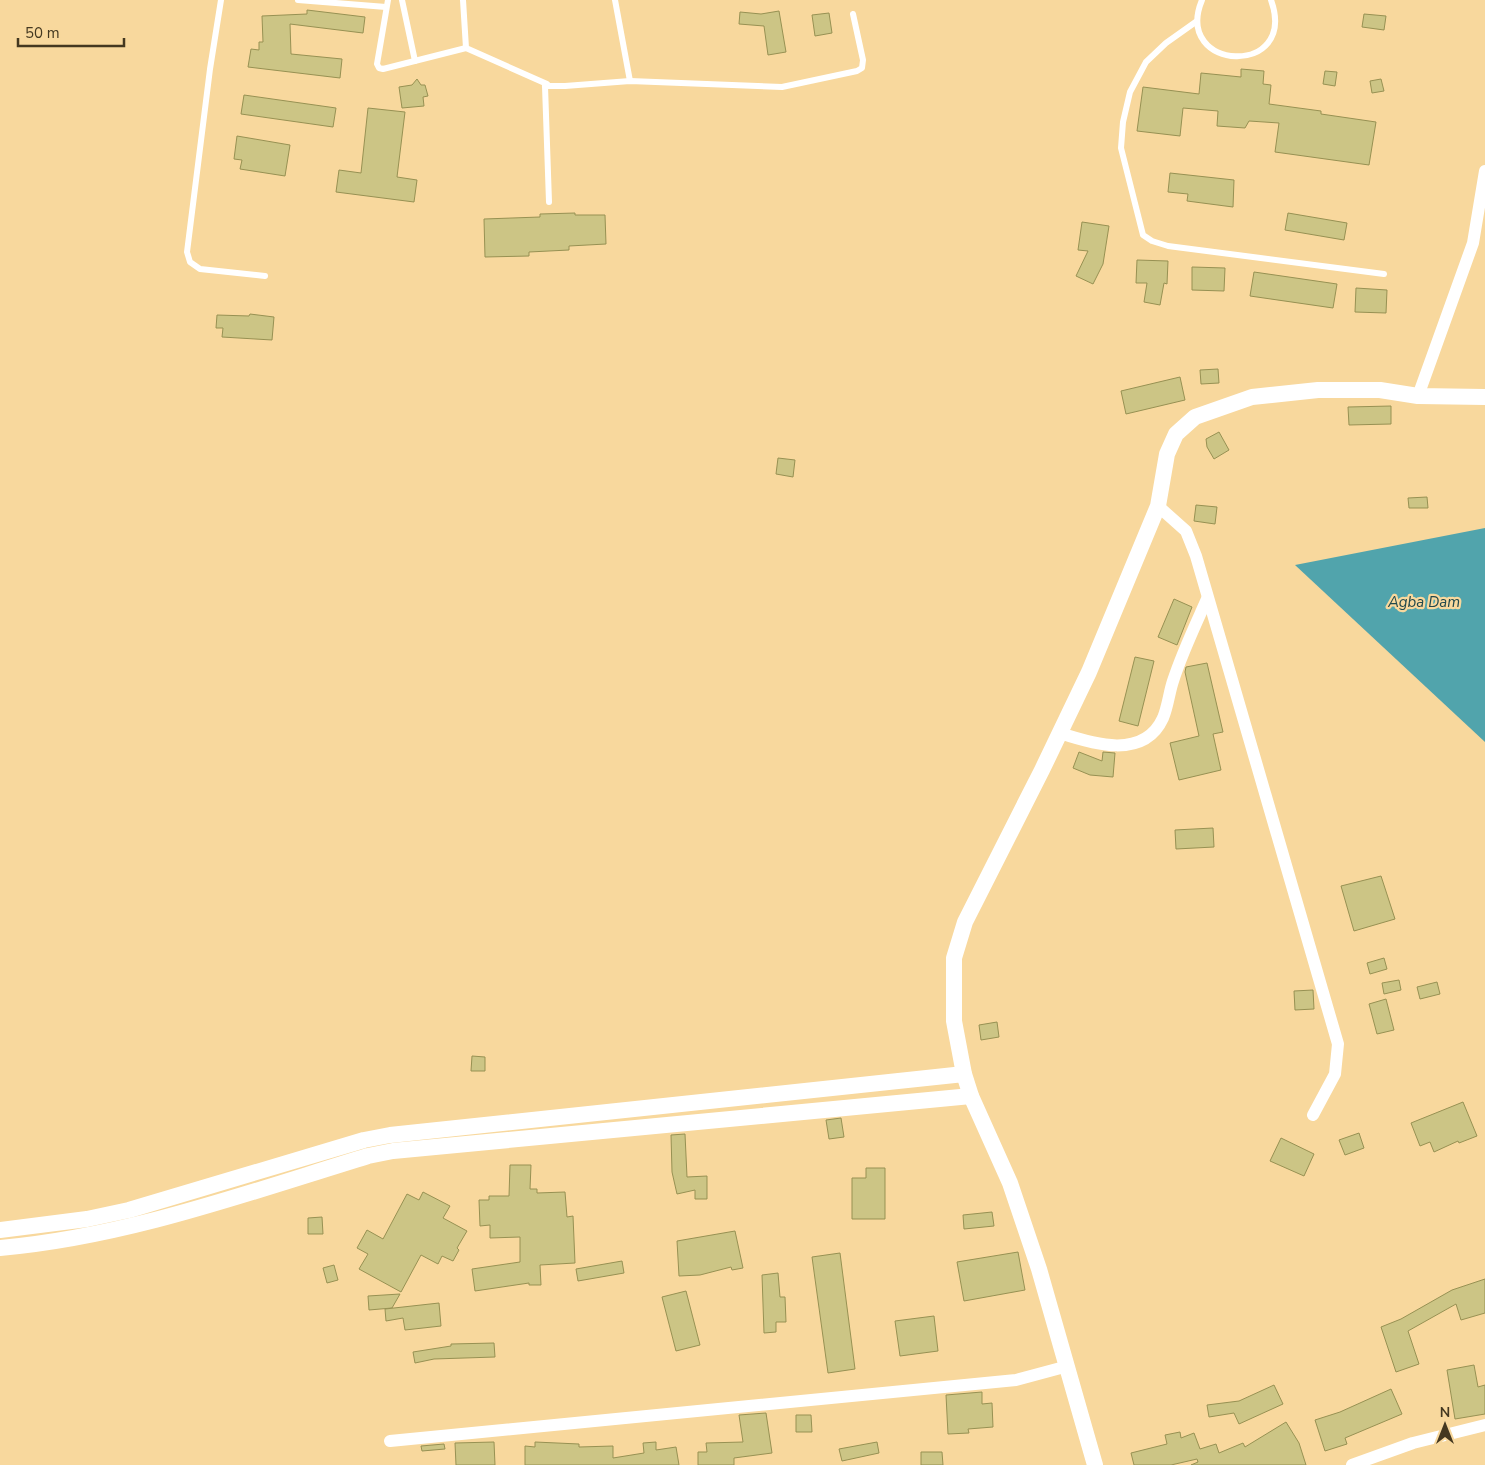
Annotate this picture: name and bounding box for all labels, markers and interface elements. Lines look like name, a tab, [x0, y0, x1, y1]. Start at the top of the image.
scale bar	[18, 15, 124, 47]
text: 50 m	[25, 23, 60, 43]
water label: Agba Dam	[1387, 592, 1460, 612]
north arrow	[1420, 1400, 1470, 1450]
text: N	[1440, 1403, 1450, 1422]

